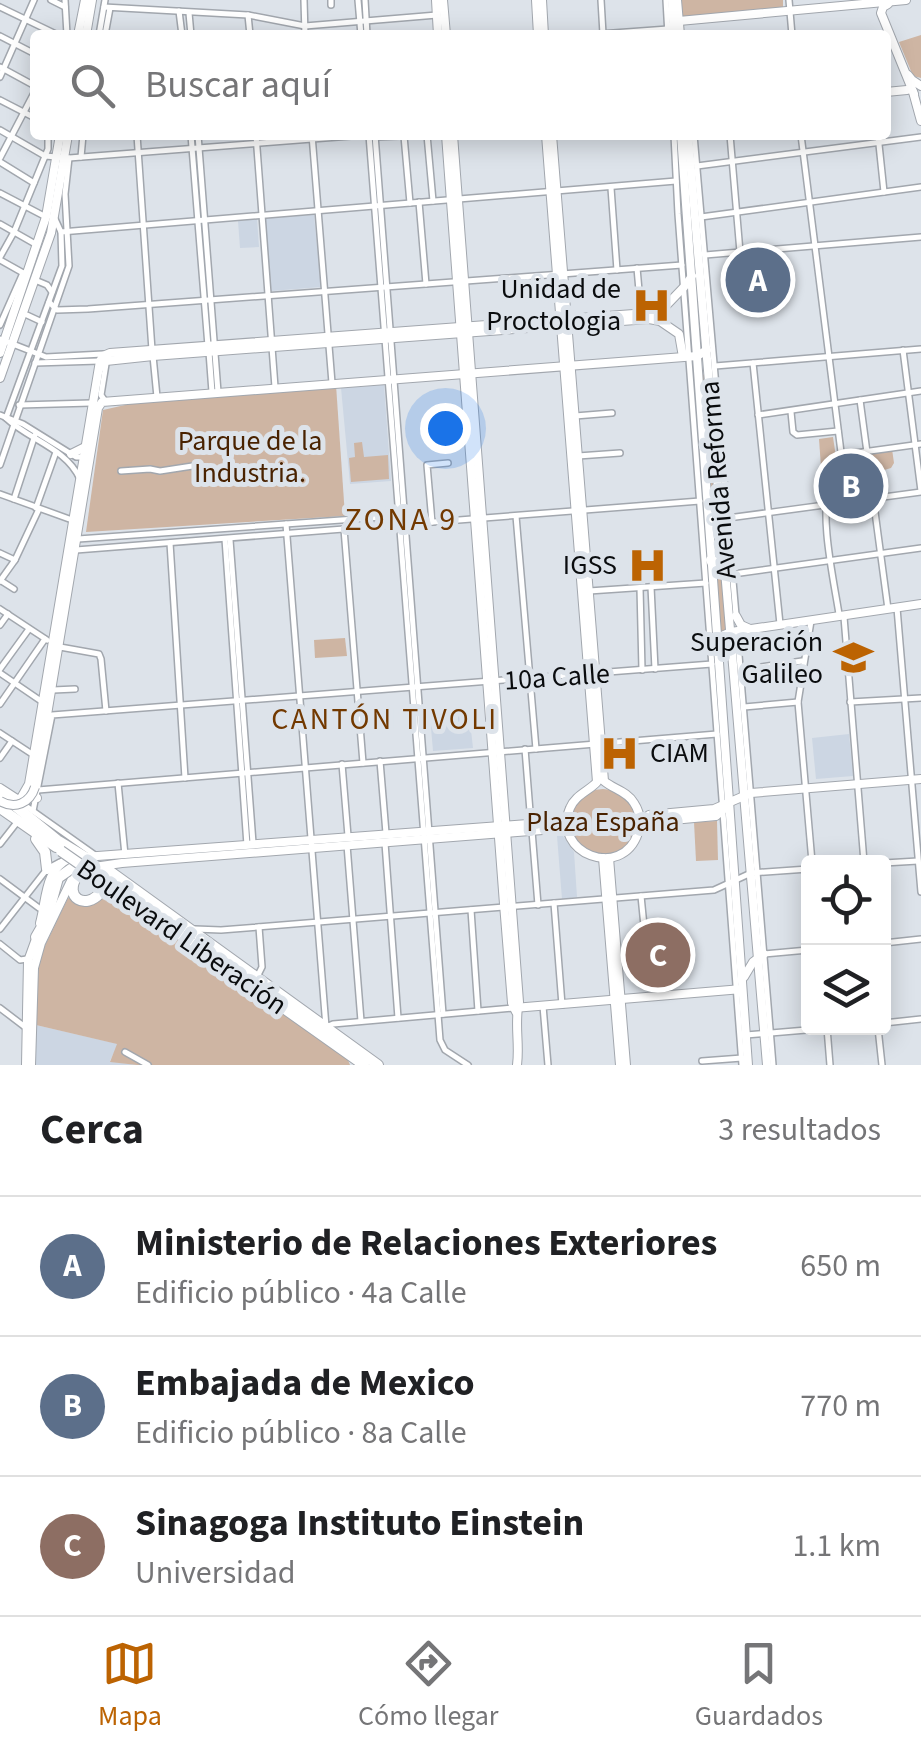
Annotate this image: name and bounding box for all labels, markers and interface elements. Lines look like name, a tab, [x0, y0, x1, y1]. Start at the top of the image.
search box	[30, 30, 891, 140]
icon: search	[65, 58, 120, 113]
text: Buscar aquí	[145, 58, 331, 112]
pin: A	[726, 242, 790, 318]
place label: Unidad de Proctologia	[486, 269, 621, 341]
hospital icon: Unidad de Proctologia	[630, 284, 672, 326]
street label: Avenida Reforma	[689, 379, 747, 581]
your location	[420, 403, 471, 454]
park label: Parque de la Industria.	[178, 421, 322, 493]
pin: B	[818, 448, 884, 524]
district label: ZONA 9	[344, 497, 458, 543]
hospital icon: IGSS	[626, 544, 668, 586]
place label: IGSS	[563, 545, 617, 585]
place label: Superación Galileo	[690, 622, 823, 694]
school or university icon: Superación Galileo	[832, 637, 874, 679]
street label: 10a Calle	[503, 653, 611, 701]
district label: CANTÓN TIVOLI	[271, 698, 499, 741]
hospital icon: CIAM	[599, 732, 641, 774]
place label: CIAM	[650, 733, 709, 773]
park label: Plaza España	[526, 802, 680, 842]
street label: Boulevard Liberación	[69, 849, 295, 1025]
map controls	[801, 855, 891, 1035]
button: locate	[801, 855, 891, 945]
pin: C	[626, 918, 690, 992]
button: layers	[801, 945, 891, 1035]
text: Cerca	[40, 1100, 144, 1160]
text: 3 resultados	[718, 1107, 881, 1153]
text: Ministerio de Relaciones Exteriores	[135, 1216, 717, 1270]
text: A	[63, 1243, 82, 1289]
text: 650 m	[800, 1243, 881, 1289]
text: Edificio público · 4a Calle	[135, 1270, 467, 1316]
text: Embajada de Mexico	[135, 1356, 475, 1410]
text: B	[63, 1383, 82, 1429]
text: 770 m	[800, 1383, 881, 1429]
text: Edificio público · 8a Calle	[135, 1410, 467, 1456]
text: Sinagoga Instituto Einstein	[135, 1496, 584, 1550]
text: C	[63, 1523, 82, 1569]
text: 1.1 km	[792, 1523, 881, 1569]
text: Universidad	[135, 1550, 296, 1596]
tab: Mapa	[98, 1636, 162, 1736]
tab: Cómo llegar	[358, 1636, 499, 1736]
tab: Guardados	[695, 1636, 823, 1736]

